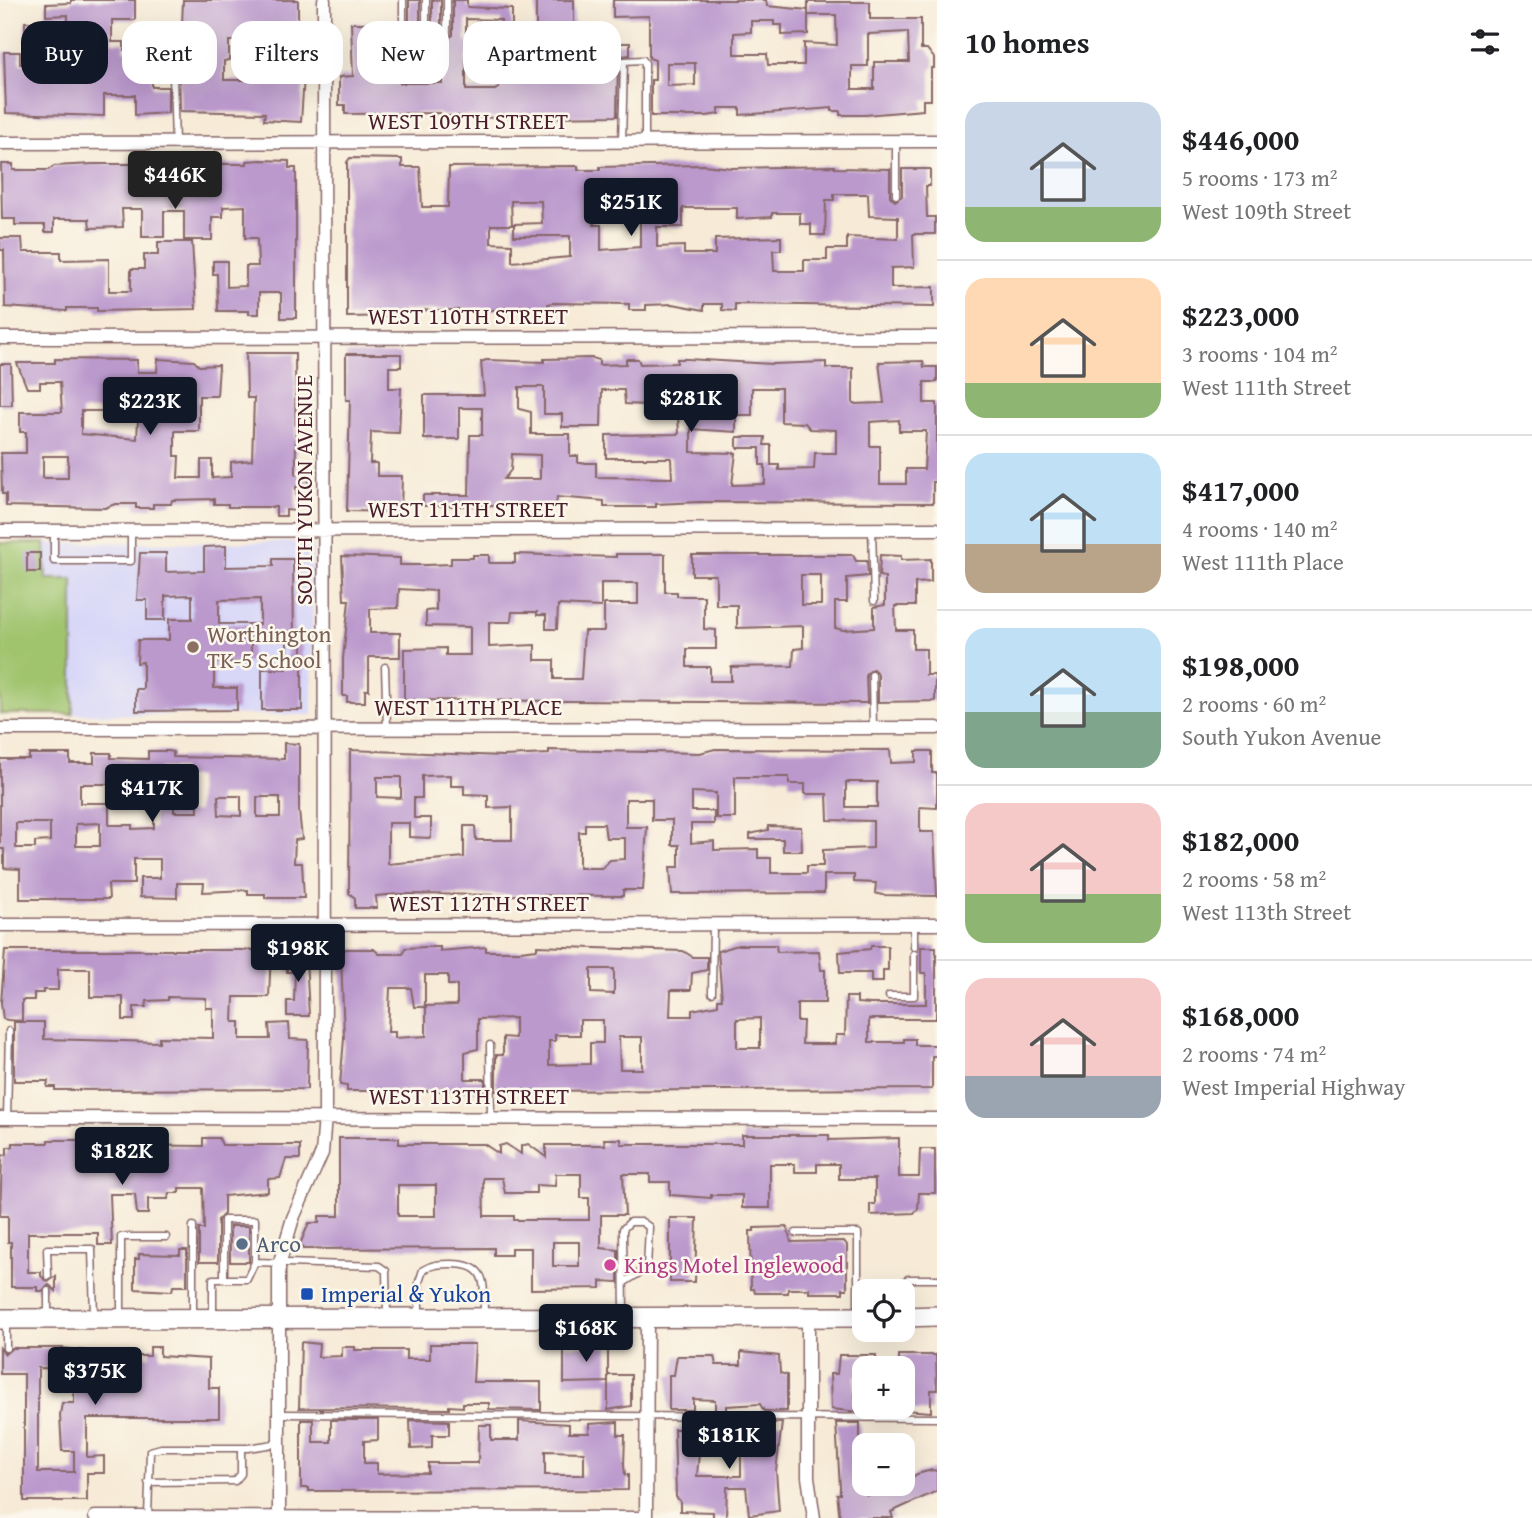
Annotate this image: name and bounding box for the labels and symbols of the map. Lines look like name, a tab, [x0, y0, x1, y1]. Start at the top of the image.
street label: WEST 109TH STREET	[368, 104, 568, 137]
pin: $446K	[126, 152, 224, 211]
pin: $251K	[582, 178, 680, 238]
street label: WEST 110TH STREET	[368, 299, 568, 332]
pin: $281K	[642, 374, 740, 434]
street label: SOUTH YUKON AVENUE	[287, 375, 320, 605]
pin: $223K	[101, 378, 199, 437]
street label: WEST 111TH STREET	[368, 492, 568, 525]
place label: Worthington TK-5 School	[207, 617, 332, 676]
marker: Worthington TK-5 School	[185, 639, 201, 655]
street label: WEST 111TH PLACE	[374, 690, 562, 723]
pin: $417K	[103, 764, 201, 824]
street label: WEST 112TH STREET	[389, 886, 589, 919]
pin: $198K	[249, 925, 347, 984]
street label: WEST 113TH STREET	[369, 1079, 569, 1112]
pin: $182K	[73, 1128, 171, 1187]
place label: Arco	[256, 1227, 301, 1260]
marker: Arco	[234, 1236, 250, 1252]
place label: Kings Motel Inglewood	[624, 1248, 845, 1281]
marker: Kings Motel Inglewood	[602, 1257, 618, 1273]
place label: Imperial & Yukon	[321, 1277, 491, 1310]
marker: Imperial & Yukon	[299, 1286, 315, 1302]
pin: $168K	[537, 1304, 635, 1364]
pin: $375K	[46, 1348, 144, 1407]
pin: $181K	[680, 1412, 778, 1471]

